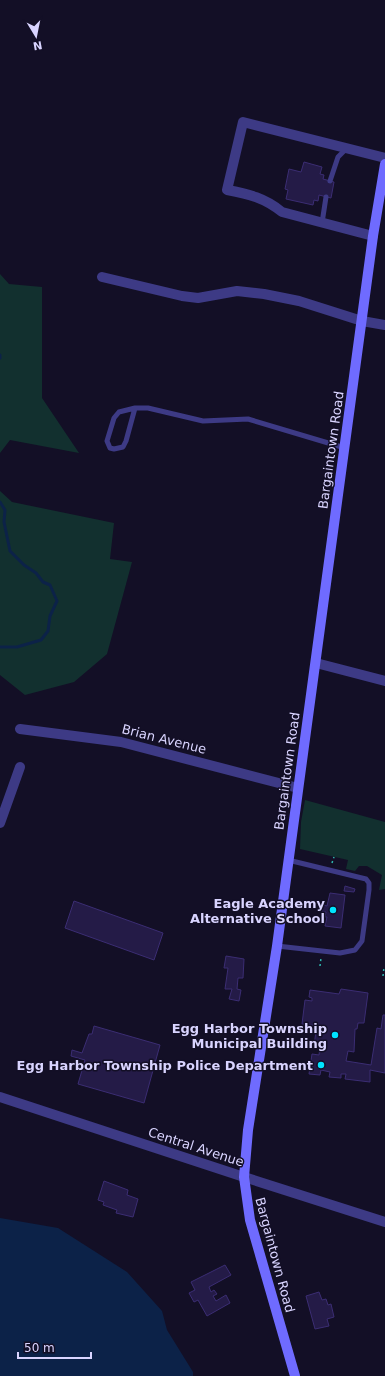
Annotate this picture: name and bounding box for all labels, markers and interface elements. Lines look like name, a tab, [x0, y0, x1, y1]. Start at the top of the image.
north arrow	[16, 16, 56, 56]
text: N	[32, 38, 43, 53]
street label: Bargaintown Road	[315, 390, 347, 510]
street label: Bargaintown Road	[271, 711, 303, 831]
street label: Brian Avenue	[120, 721, 208, 757]
place label: Eagle Academy Alternative School	[190, 896, 326, 926]
marker: Eagle Academy Alternative School	[328, 905, 338, 915]
place label: Egg Harbor Township Municipal Building	[172, 1021, 327, 1051]
marker: Egg Harbor Township Municipal Building	[330, 1030, 340, 1040]
place label: Egg Harbor Township Police Department	[17, 1058, 313, 1073]
marker: Egg Harbor Township Police Department	[316, 1060, 326, 1070]
street label: Central Avenue	[146, 1124, 246, 1170]
street label: Bargaintown Road	[252, 1196, 298, 1314]
scale bar	[18, 1334, 91, 1360]
text: 50 m	[24, 1341, 55, 1355]

